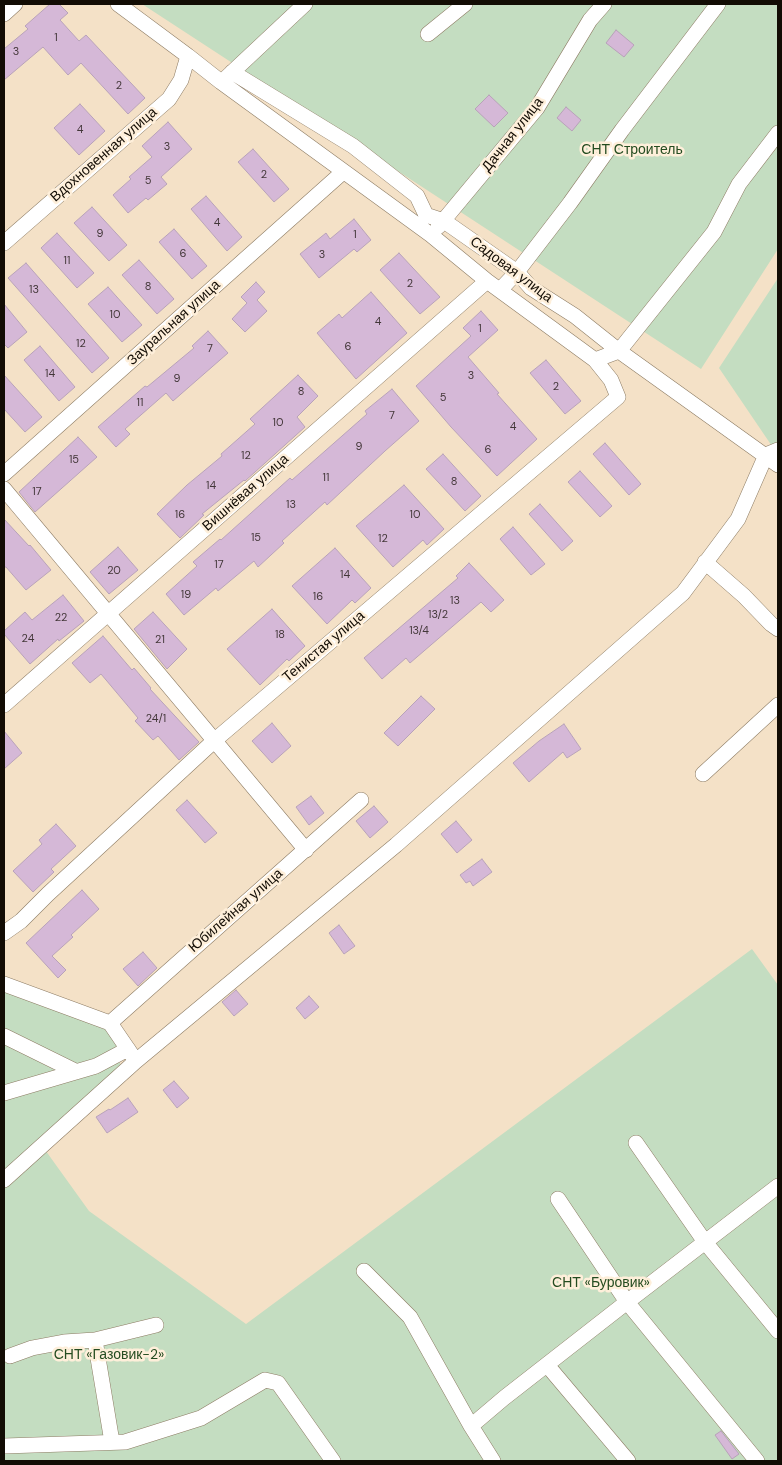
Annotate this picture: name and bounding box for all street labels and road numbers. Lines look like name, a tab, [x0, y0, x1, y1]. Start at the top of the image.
street label: Дачная улица	[479, 95, 547, 175]
street label: Вдохновенная улица	[47, 104, 161, 206]
street label: Садовая улица	[466, 234, 556, 306]
street label: Зауральная улица	[124, 277, 224, 369]
street label: Вишнёвая улица	[199, 451, 293, 535]
street label: Тенистая улица	[280, 608, 368, 686]
street label: Юбилейная улица	[186, 866, 286, 956]

